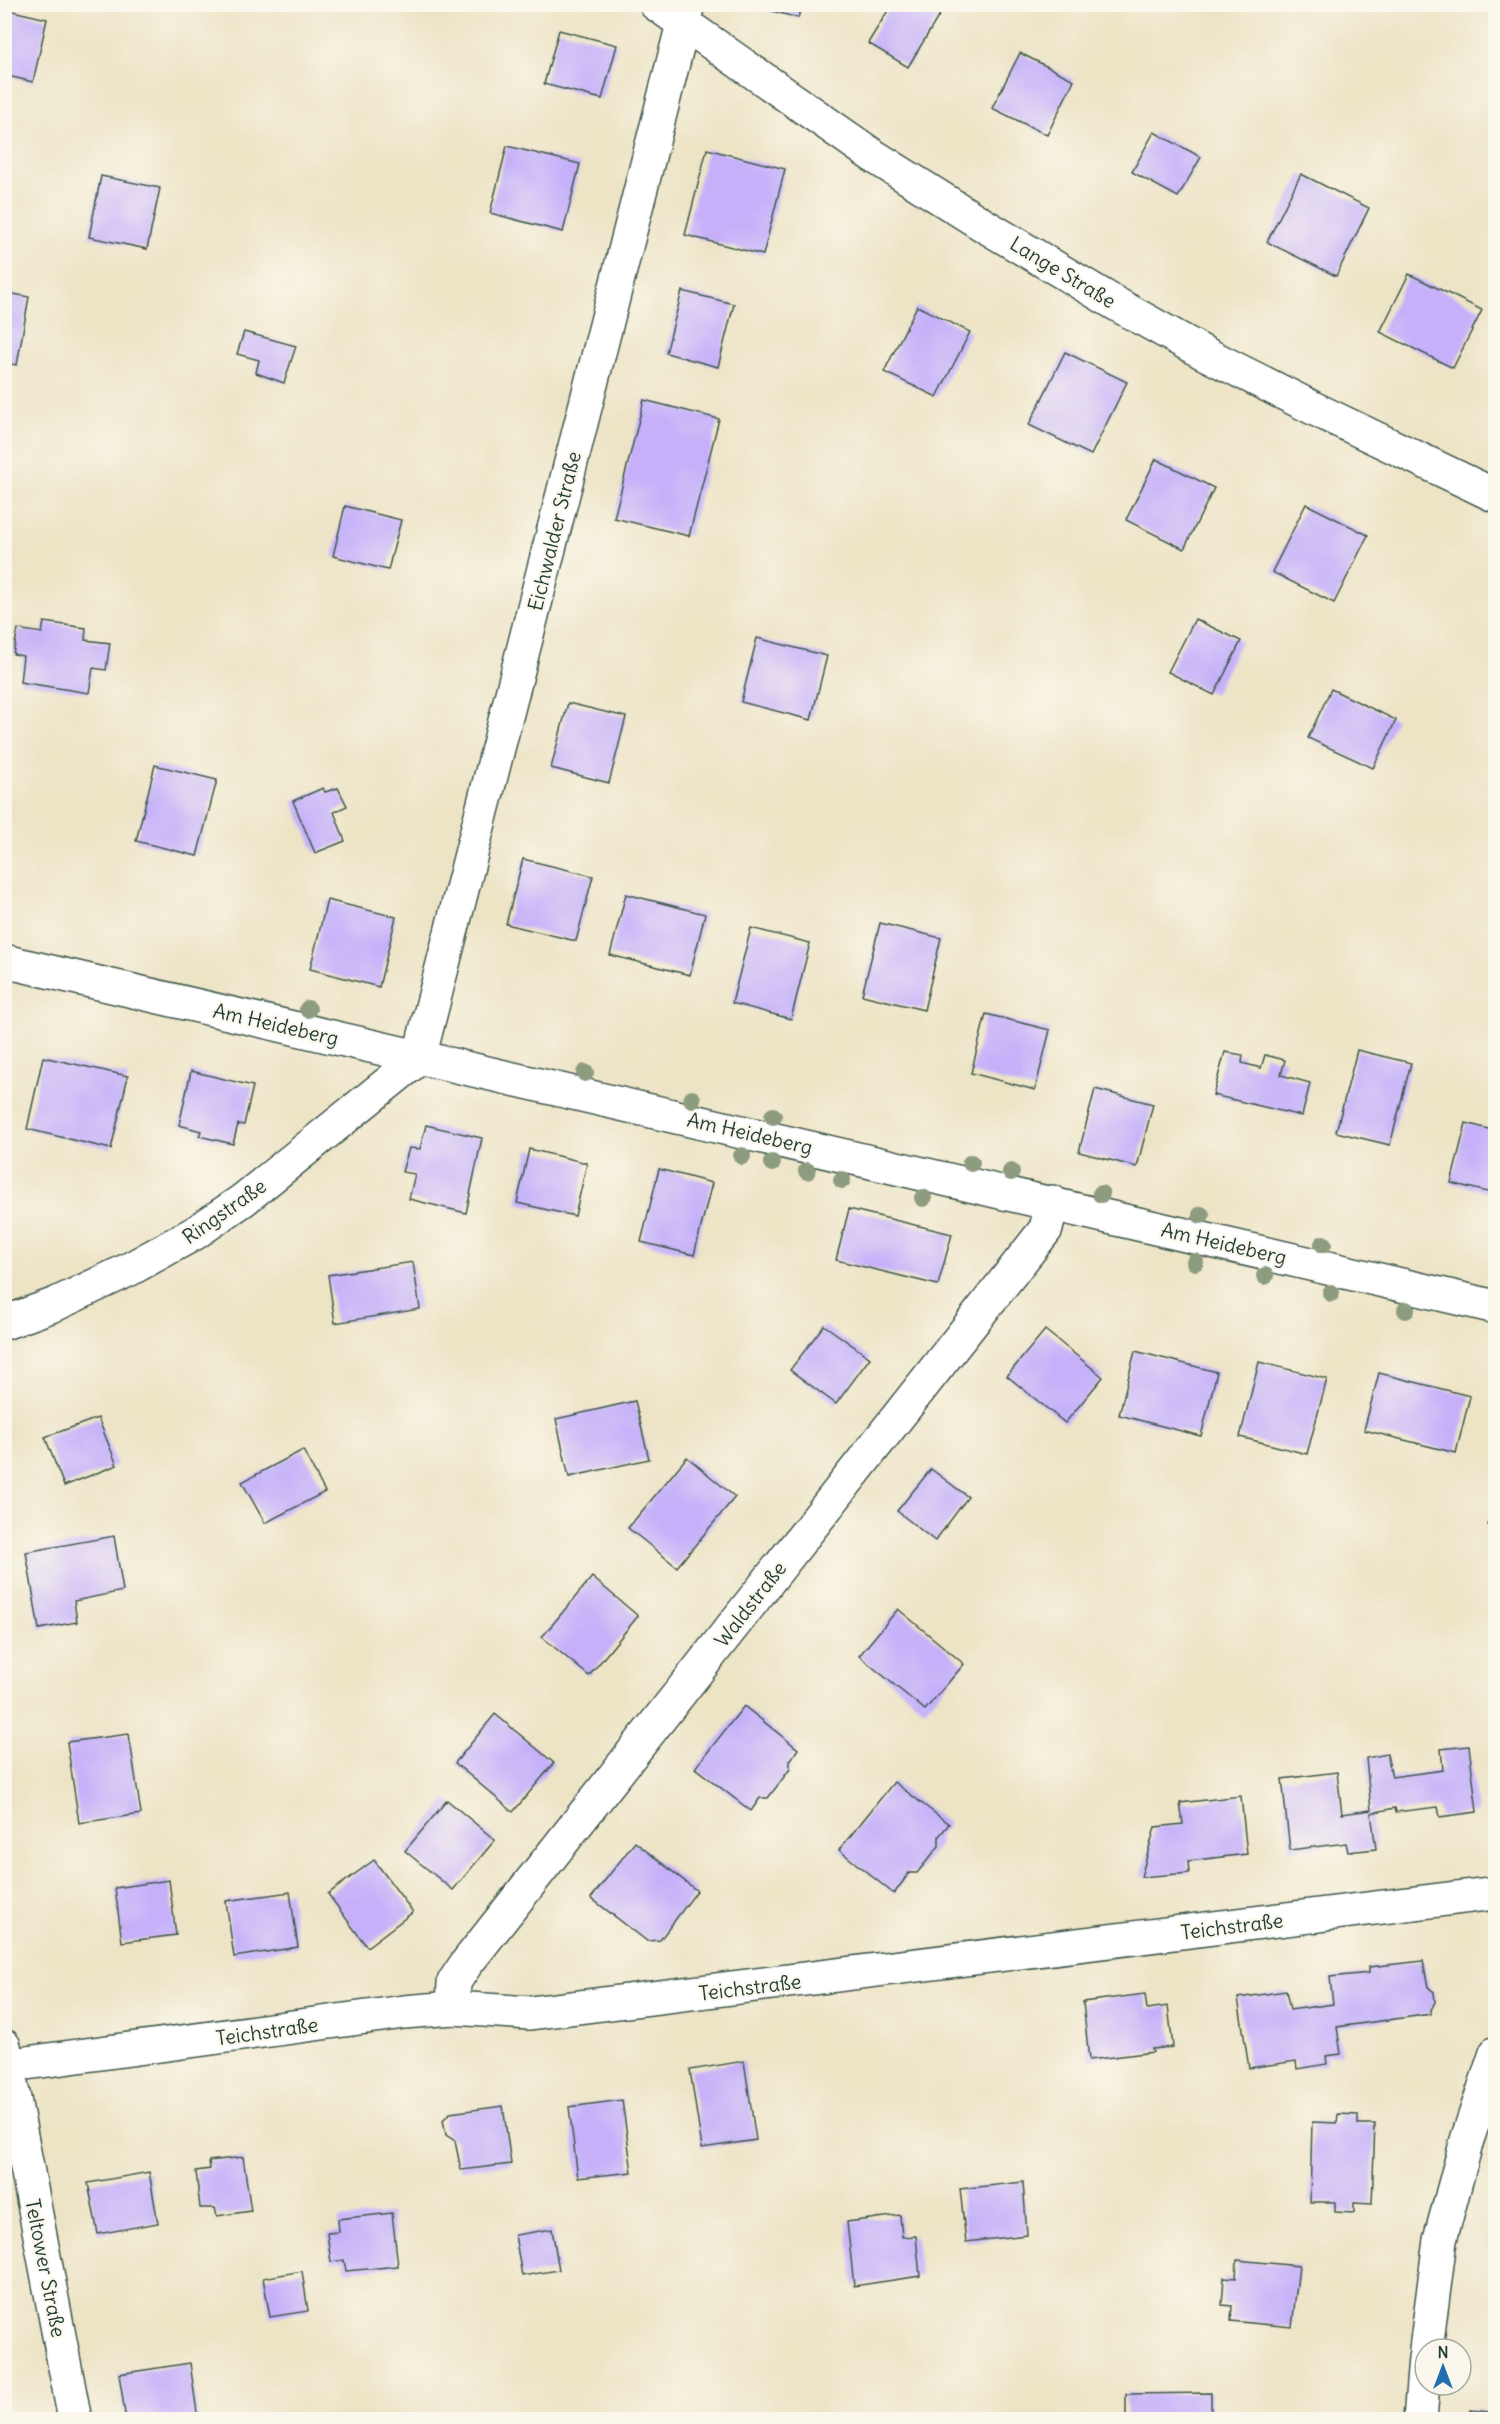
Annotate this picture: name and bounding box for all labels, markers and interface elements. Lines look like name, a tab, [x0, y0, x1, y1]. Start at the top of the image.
street label: Lange Straße	[1006, 231, 1120, 313]
street label: Eichwalder Straße	[522, 449, 586, 613]
street label: Am Heideberg	[211, 997, 341, 1051]
street label: Am Heideberg	[685, 1106, 815, 1160]
street label: Ringstraße	[177, 1173, 271, 1249]
street label: Am Heideberg	[1159, 1216, 1289, 1270]
street label: Waldstraße	[709, 1556, 791, 1652]
street label: Teichstraße	[1179, 1907, 1285, 1945]
street label: Teichstraße	[697, 1968, 803, 2006]
street label: Teichstraße	[214, 2011, 320, 2051]
street label: Teltower Straße	[20, 2197, 72, 2339]
north arrow	[1413, 2337, 1473, 2397]
text: N	[1437, 2342, 1449, 2362]

